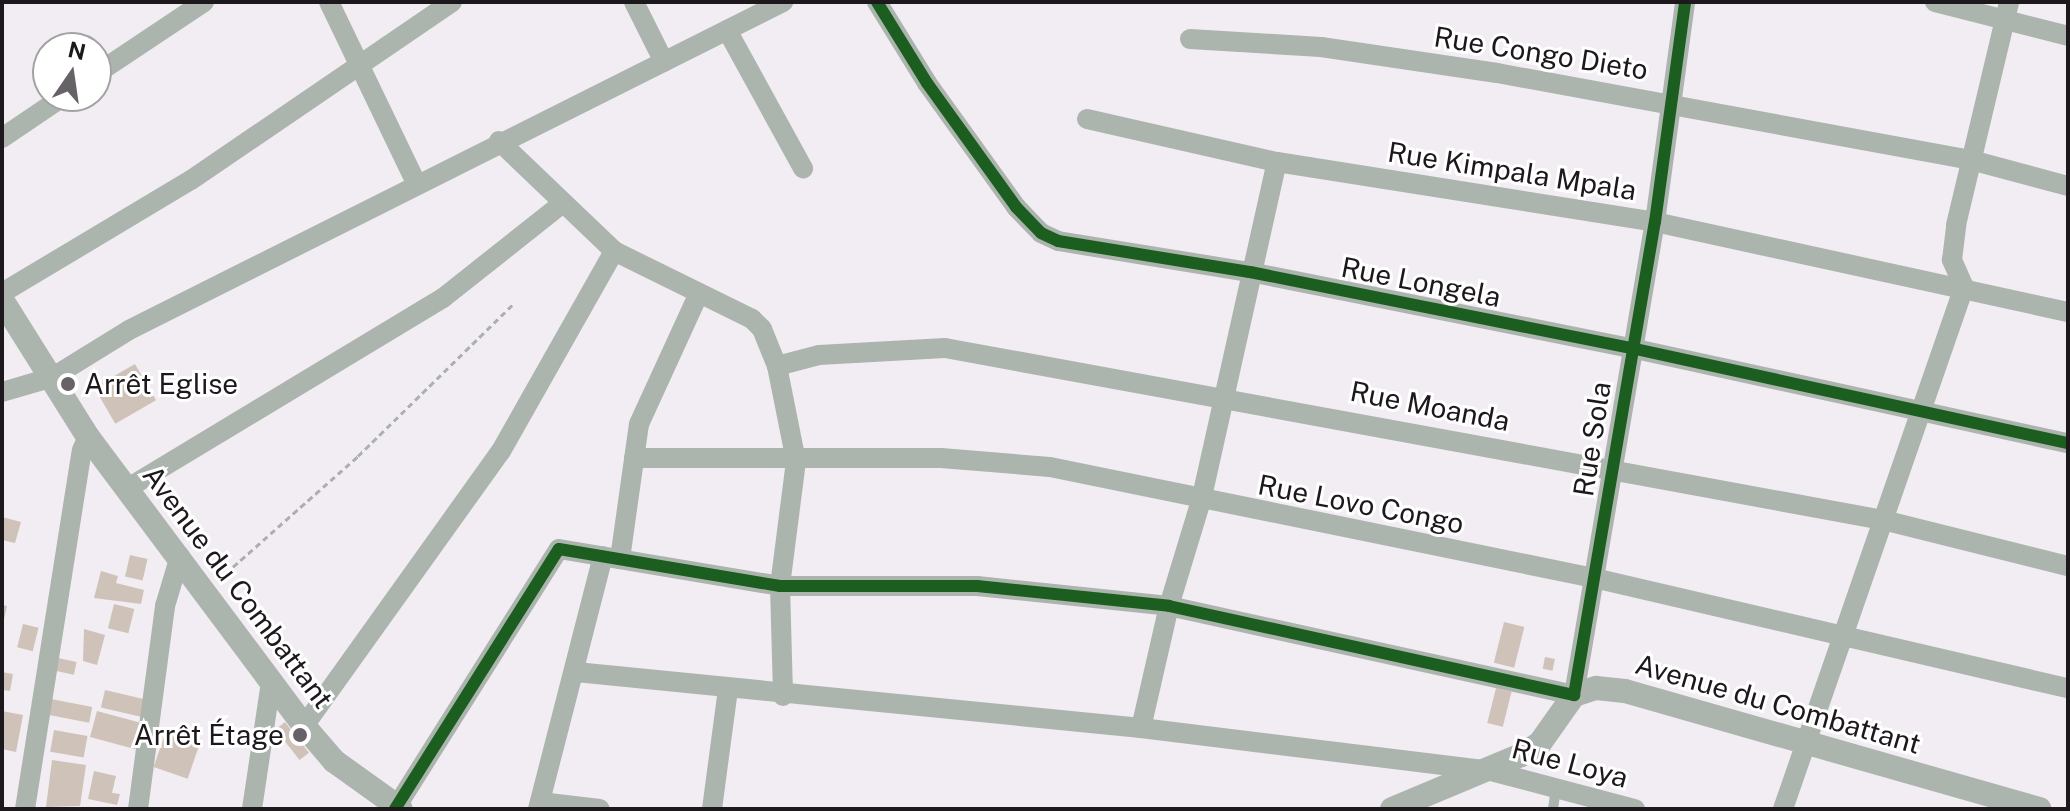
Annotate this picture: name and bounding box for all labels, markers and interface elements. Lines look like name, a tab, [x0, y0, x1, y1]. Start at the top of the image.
street label: Rue Congo Dieto	[1432, 19, 1650, 87]
north arrow	[32, 32, 112, 112]
text: N	[66, 36, 88, 65]
street label: Rue Kimpala Mpala	[1385, 135, 1639, 207]
street label: Rue Longela	[1338, 250, 1504, 314]
place label: Arrêt Eglise	[84, 367, 238, 401]
street label: Rue Moanda	[1347, 374, 1513, 438]
marker: Arrêt Eglise	[59, 375, 77, 393]
street label: Rue Sola	[1566, 379, 1618, 499]
street label: Avenue du Combattant	[136, 459, 340, 715]
street label: Rue Lovo Congo	[1255, 468, 1467, 540]
street label: Avenue du Combattant	[1631, 647, 1925, 761]
place label: Arrêt Étage	[134, 718, 284, 752]
marker: Arrêt Étage	[291, 726, 309, 744]
street label: Rue Loya	[1508, 731, 1632, 795]

